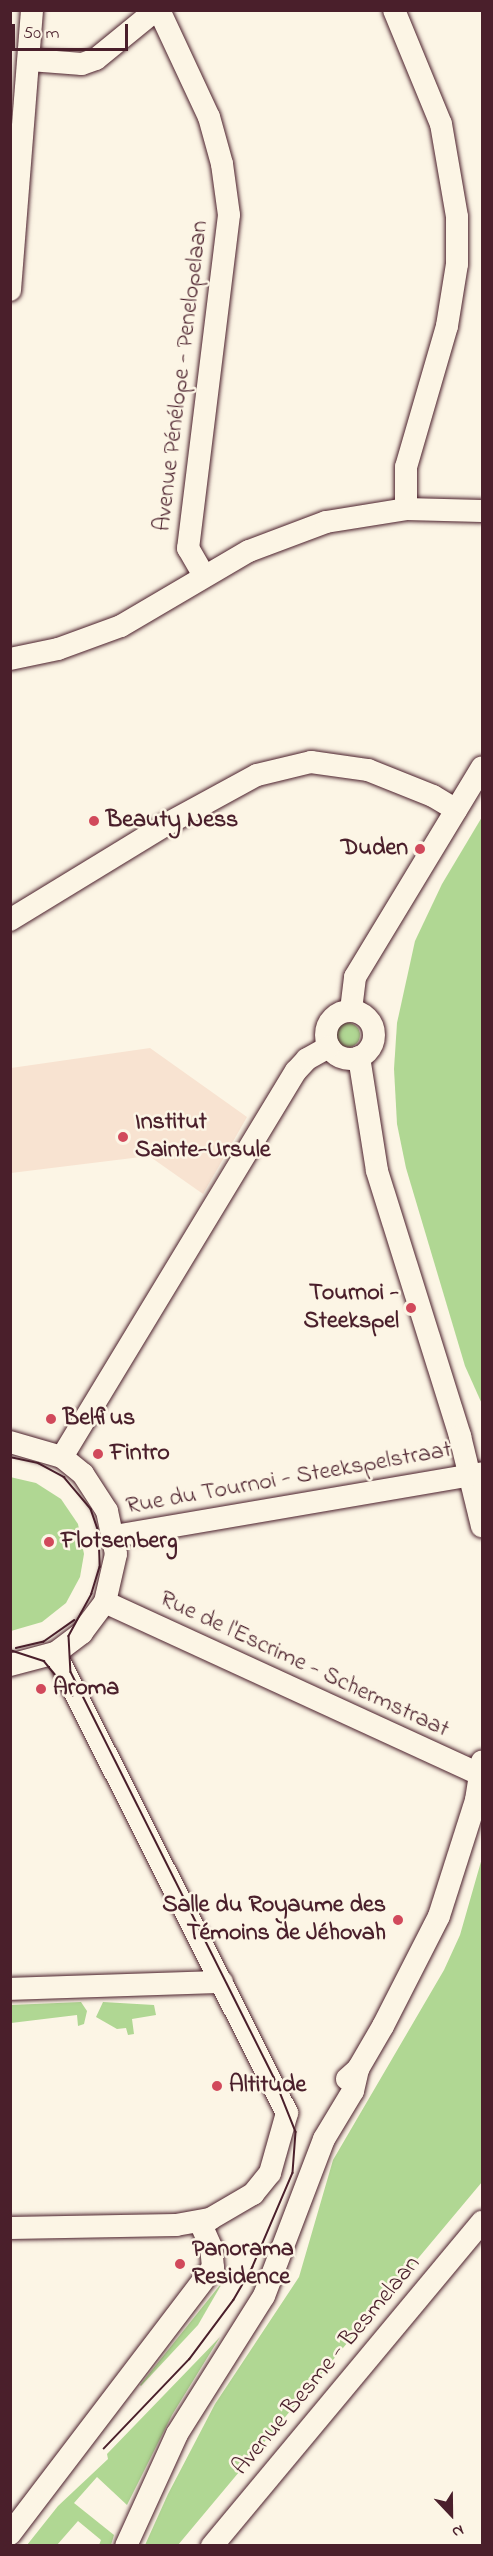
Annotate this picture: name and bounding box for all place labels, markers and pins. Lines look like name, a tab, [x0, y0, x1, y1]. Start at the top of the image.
place label: Beauty Ness	[106, 807, 238, 835]
marker: Beauty Ness	[87, 814, 101, 828]
place label: Duden	[341, 835, 408, 863]
marker: Duden	[413, 842, 427, 856]
place label: Institut Sainte-Ursule	[135, 1109, 271, 1165]
marker: Institut Sainte-Ursule	[116, 1130, 130, 1144]
place label: Tournoi - Steekspel	[303, 1280, 399, 1336]
marker: Tournoi - Steekspel	[404, 1301, 418, 1315]
place label: Belfius	[63, 1405, 135, 1433]
marker: Belfius	[44, 1412, 58, 1426]
place label: Fintro	[110, 1440, 170, 1468]
marker: Fintro	[91, 1447, 105, 1461]
place label: Flotsenberg	[61, 1528, 178, 1556]
marker: Flotsenberg	[42, 1535, 56, 1549]
place label: Aroma	[53, 1675, 119, 1703]
marker: Aroma	[34, 1682, 48, 1696]
place label: Salle du Royaume des Témoins de Jéhovah	[162, 1892, 386, 1948]
marker: Salle du Royaume des Témoins de Jéhovah	[391, 1913, 405, 1927]
place label: Altitude	[229, 2072, 306, 2100]
marker: Altitude	[210, 2079, 224, 2093]
place label: Panorama Residence	[192, 2236, 294, 2292]
marker: Panorama Residence	[173, 2257, 187, 2271]

